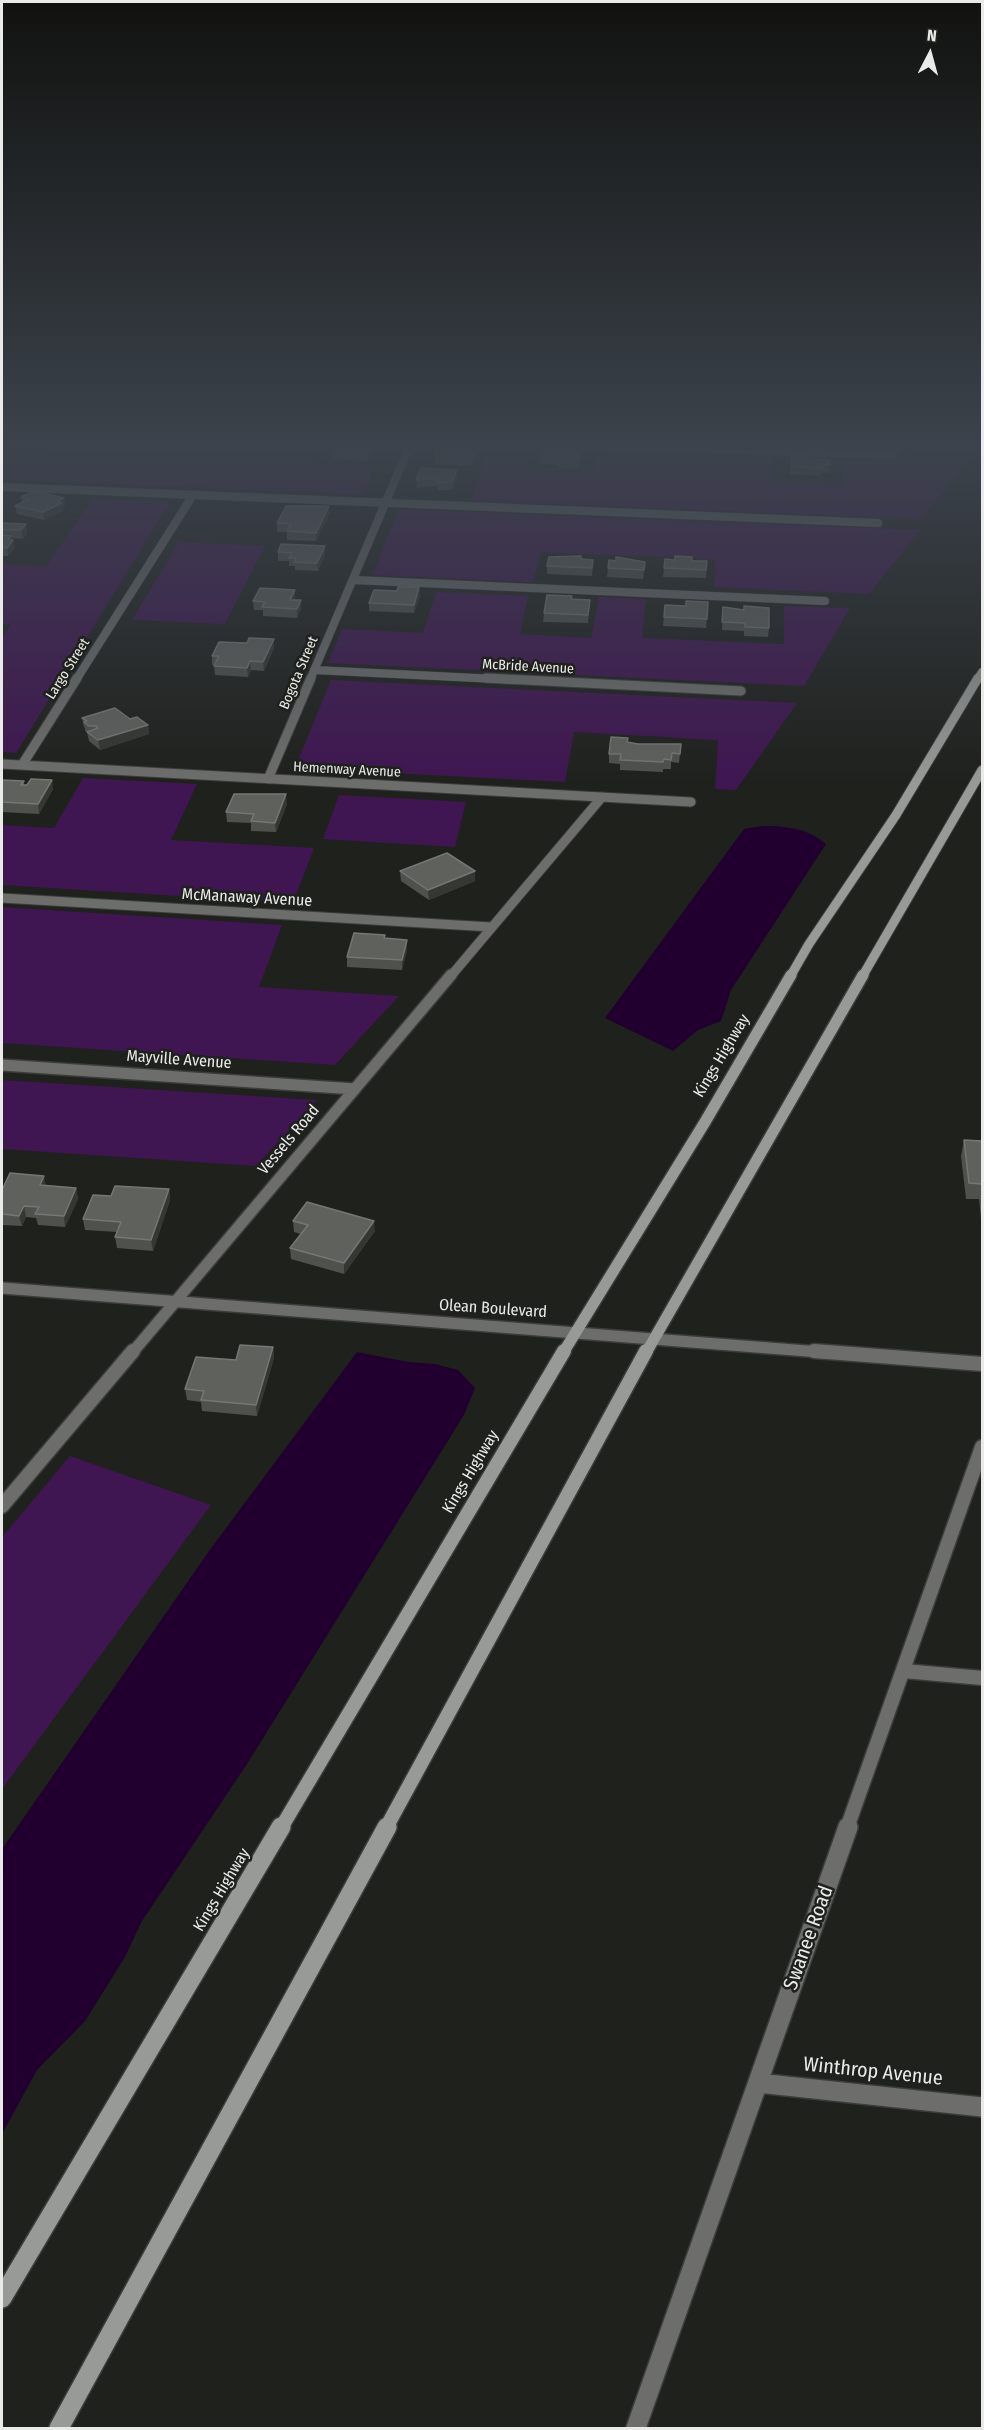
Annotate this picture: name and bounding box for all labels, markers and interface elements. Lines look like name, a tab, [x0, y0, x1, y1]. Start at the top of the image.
north arrow	[900, 24, 960, 84]
text: N	[926, 26, 938, 46]
street label: Bogota Street	[276, 634, 322, 712]
street label: Largo Street	[43, 635, 93, 703]
street label: McBride Avenue	[482, 656, 574, 678]
street label: Hemenway Avenue	[293, 759, 401, 781]
street label: McManaway Avenue	[181, 885, 313, 911]
street label: Kings Highway	[690, 1011, 754, 1101]
street label: Mayville Avenue	[126, 1047, 232, 1073]
street label: Vessels Road	[254, 1101, 324, 1179]
street label: Olean Boulevard	[438, 1296, 548, 1322]
street label: Kings Highway	[439, 1427, 503, 1517]
street label: Kings Highway	[190, 1845, 254, 1935]
street label: Swanee Road	[779, 1883, 839, 1993]
street label: Winthrop Avenue	[802, 2053, 944, 2091]

